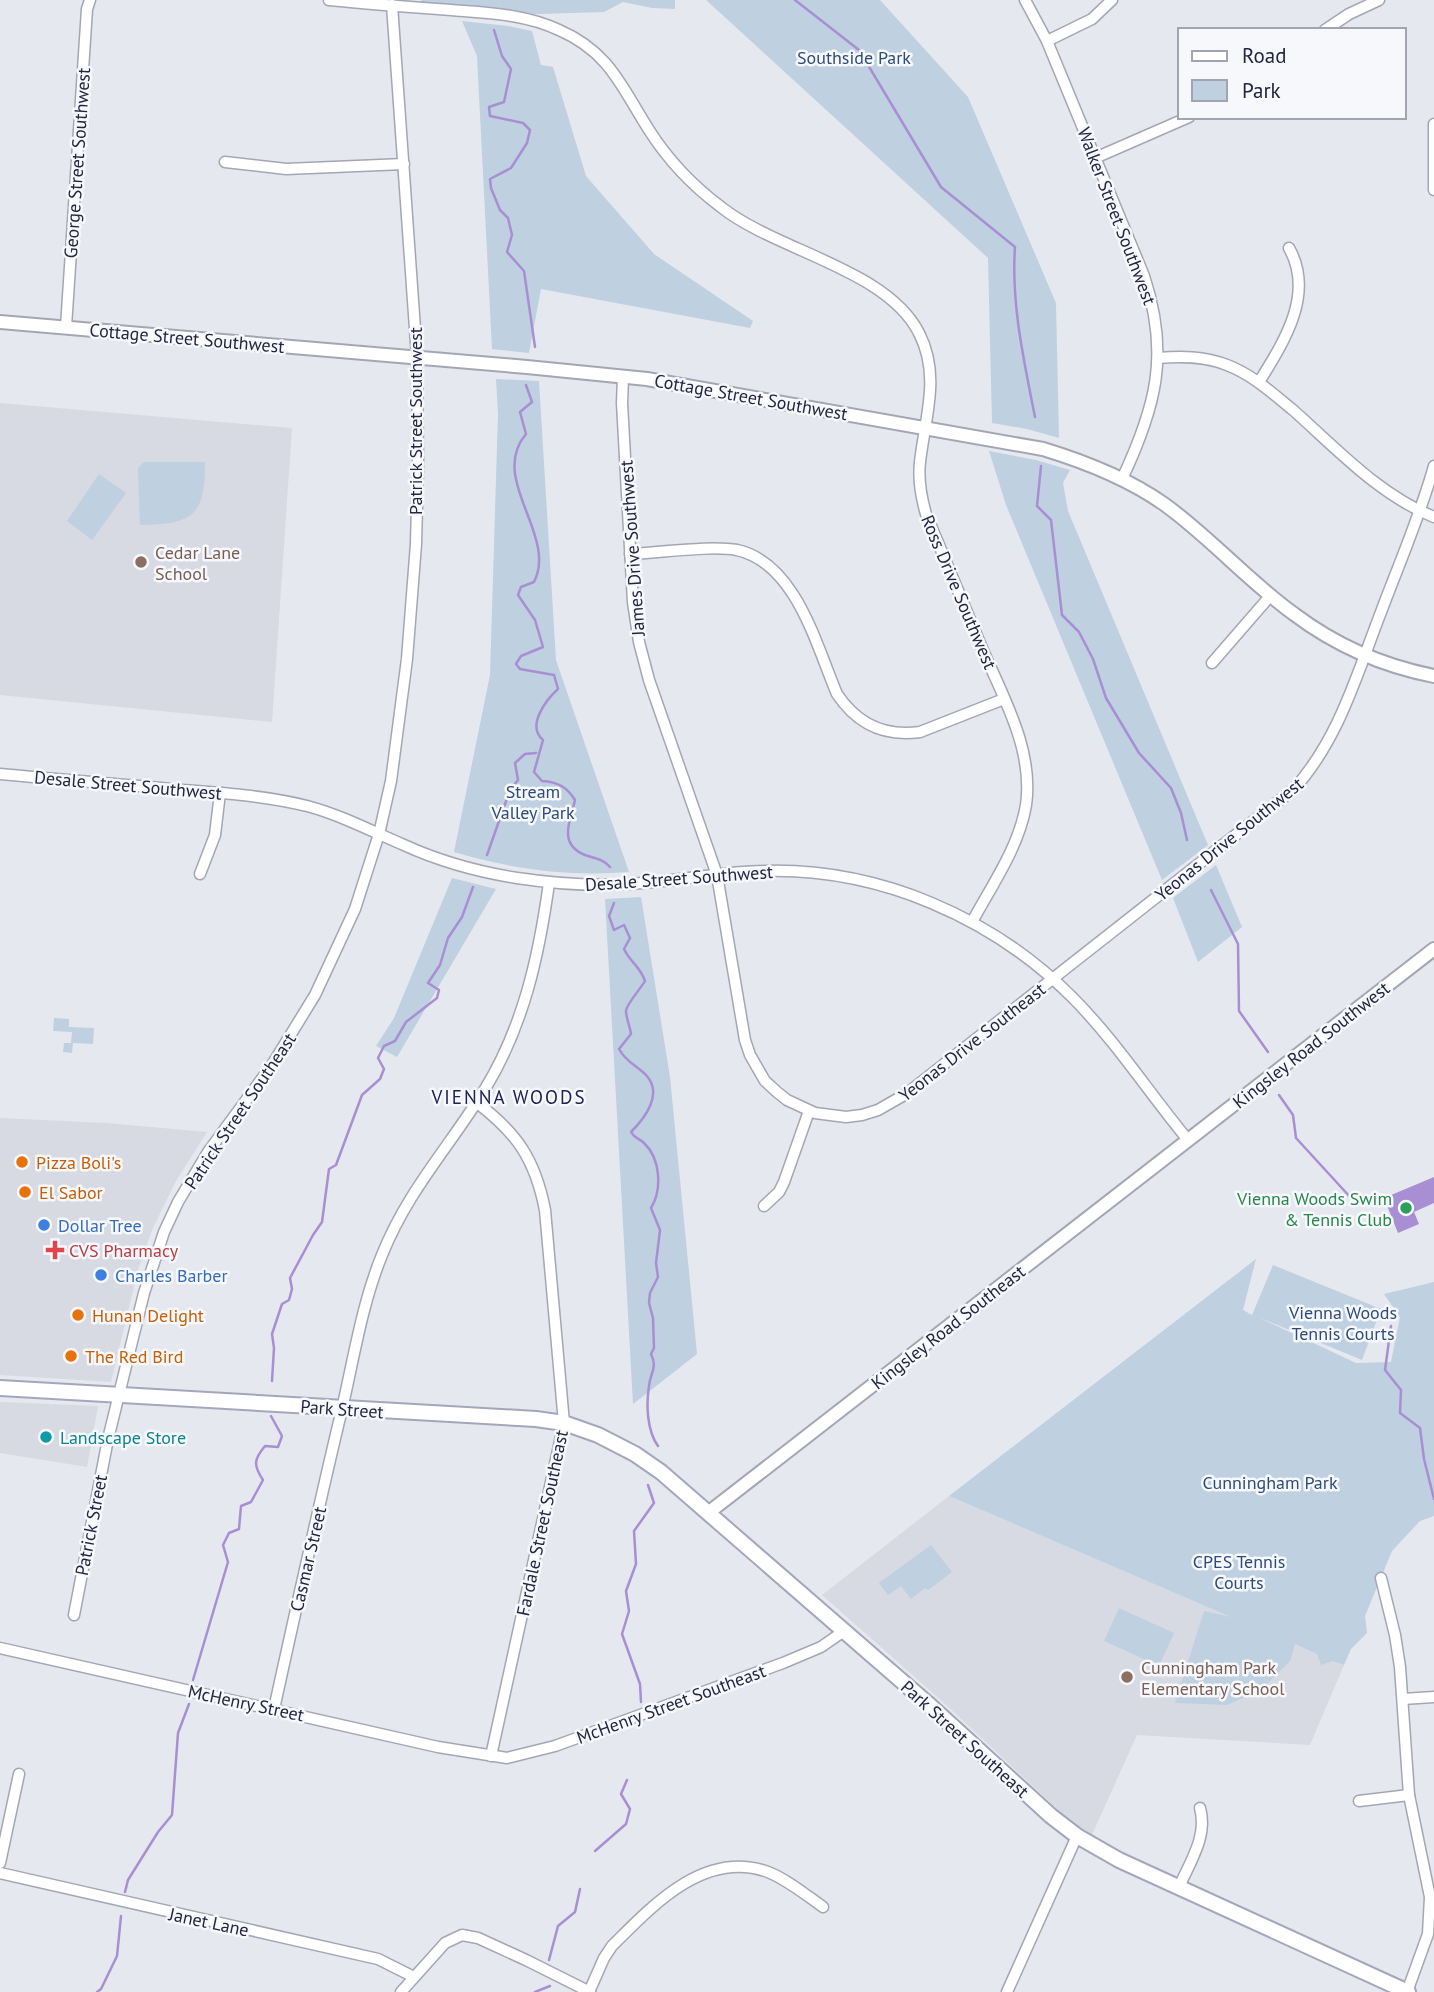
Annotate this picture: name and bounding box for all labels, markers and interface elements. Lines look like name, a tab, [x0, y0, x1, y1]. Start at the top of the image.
legend	[1178, 28, 1406, 119]
text: Road	[1242, 42, 1286, 69]
park label: Southside Park	[797, 46, 911, 69]
street label: George Street Southwest	[59, 67, 95, 259]
text: Park	[1242, 77, 1281, 104]
street label: Walker Street Southwest	[1073, 124, 1161, 308]
street label: Cottage Street Southwest	[89, 318, 285, 358]
street label: Patrick Street Southwest	[404, 327, 427, 515]
street label: Cottage Street Southwest	[653, 369, 849, 425]
street label: James Drive Southwest	[614, 459, 650, 638]
street label: Ross Drive Southwest	[916, 511, 1002, 673]
place label: Cedar Lane School	[155, 541, 240, 585]
marker: Cedar Lane School	[133, 554, 149, 570]
street label: Desale Street Southwest	[33, 765, 223, 805]
street label: Yeonas Drive Southwest	[1150, 772, 1308, 906]
park label: Stream Valley Park	[490, 780, 575, 824]
street label: Desale Street Southwest	[584, 860, 774, 896]
street label: Kingsley Road Southwest	[1228, 977, 1394, 1113]
street label: Yeonas Drive Southeast	[894, 978, 1050, 1106]
street label: Patrick Street Southeast	[179, 1028, 301, 1194]
district label: VIENNA WOODS	[431, 1085, 587, 1109]
place label: Pizza Boli's	[36, 1151, 121, 1174]
marker: Pizza Boli's	[14, 1154, 30, 1170]
place label: El Sabor	[39, 1181, 103, 1204]
marker: El Sabor	[17, 1184, 33, 1200]
place label: Vienna Woods Swim & Tennis Club	[1236, 1187, 1392, 1231]
marker: Vienna Woods Swim & Tennis Club	[1398, 1200, 1414, 1216]
place label: Dollar Tree	[58, 1214, 142, 1237]
marker: Dollar Tree	[36, 1217, 52, 1233]
place label: CVS Pharmacy	[69, 1239, 179, 1262]
marker: CVS Pharmacy	[47, 1242, 63, 1258]
street label: Kingsley Road Southeast	[866, 1260, 1030, 1394]
place label: Charles Barber	[115, 1264, 228, 1287]
marker: Charles Barber	[93, 1267, 109, 1283]
park label: Vienna Woods Tennis Courts	[1288, 1301, 1397, 1345]
place label: Hunan Delight	[92, 1304, 204, 1327]
marker: Hunan Delight	[70, 1307, 86, 1323]
place label: The Red Bird	[85, 1345, 183, 1368]
marker: The Red Bird	[63, 1348, 79, 1364]
street label: Park Street	[300, 1395, 384, 1423]
place label: Landscape Store	[60, 1426, 186, 1449]
street label: Fardale Street Southeast	[511, 1428, 573, 1618]
marker: Landscape Store	[38, 1429, 54, 1445]
park label: Cunningham Park	[1203, 1471, 1338, 1494]
street label: Patrick Street	[70, 1473, 112, 1577]
street label: Casmar Street	[285, 1504, 331, 1614]
park label: CPES Tennis Courts	[1193, 1550, 1285, 1594]
place label: Cunningham Park Elementary School	[1141, 1656, 1285, 1700]
street label: McHenry Street Southeast	[573, 1659, 769, 1749]
marker: Cunningham Park Elementary School	[1119, 1669, 1135, 1685]
street label: Park Street Southeast	[896, 1675, 1034, 1803]
street label: McHenry Street	[186, 1679, 306, 1727]
street label: Janet Lane	[166, 1902, 251, 1942]

